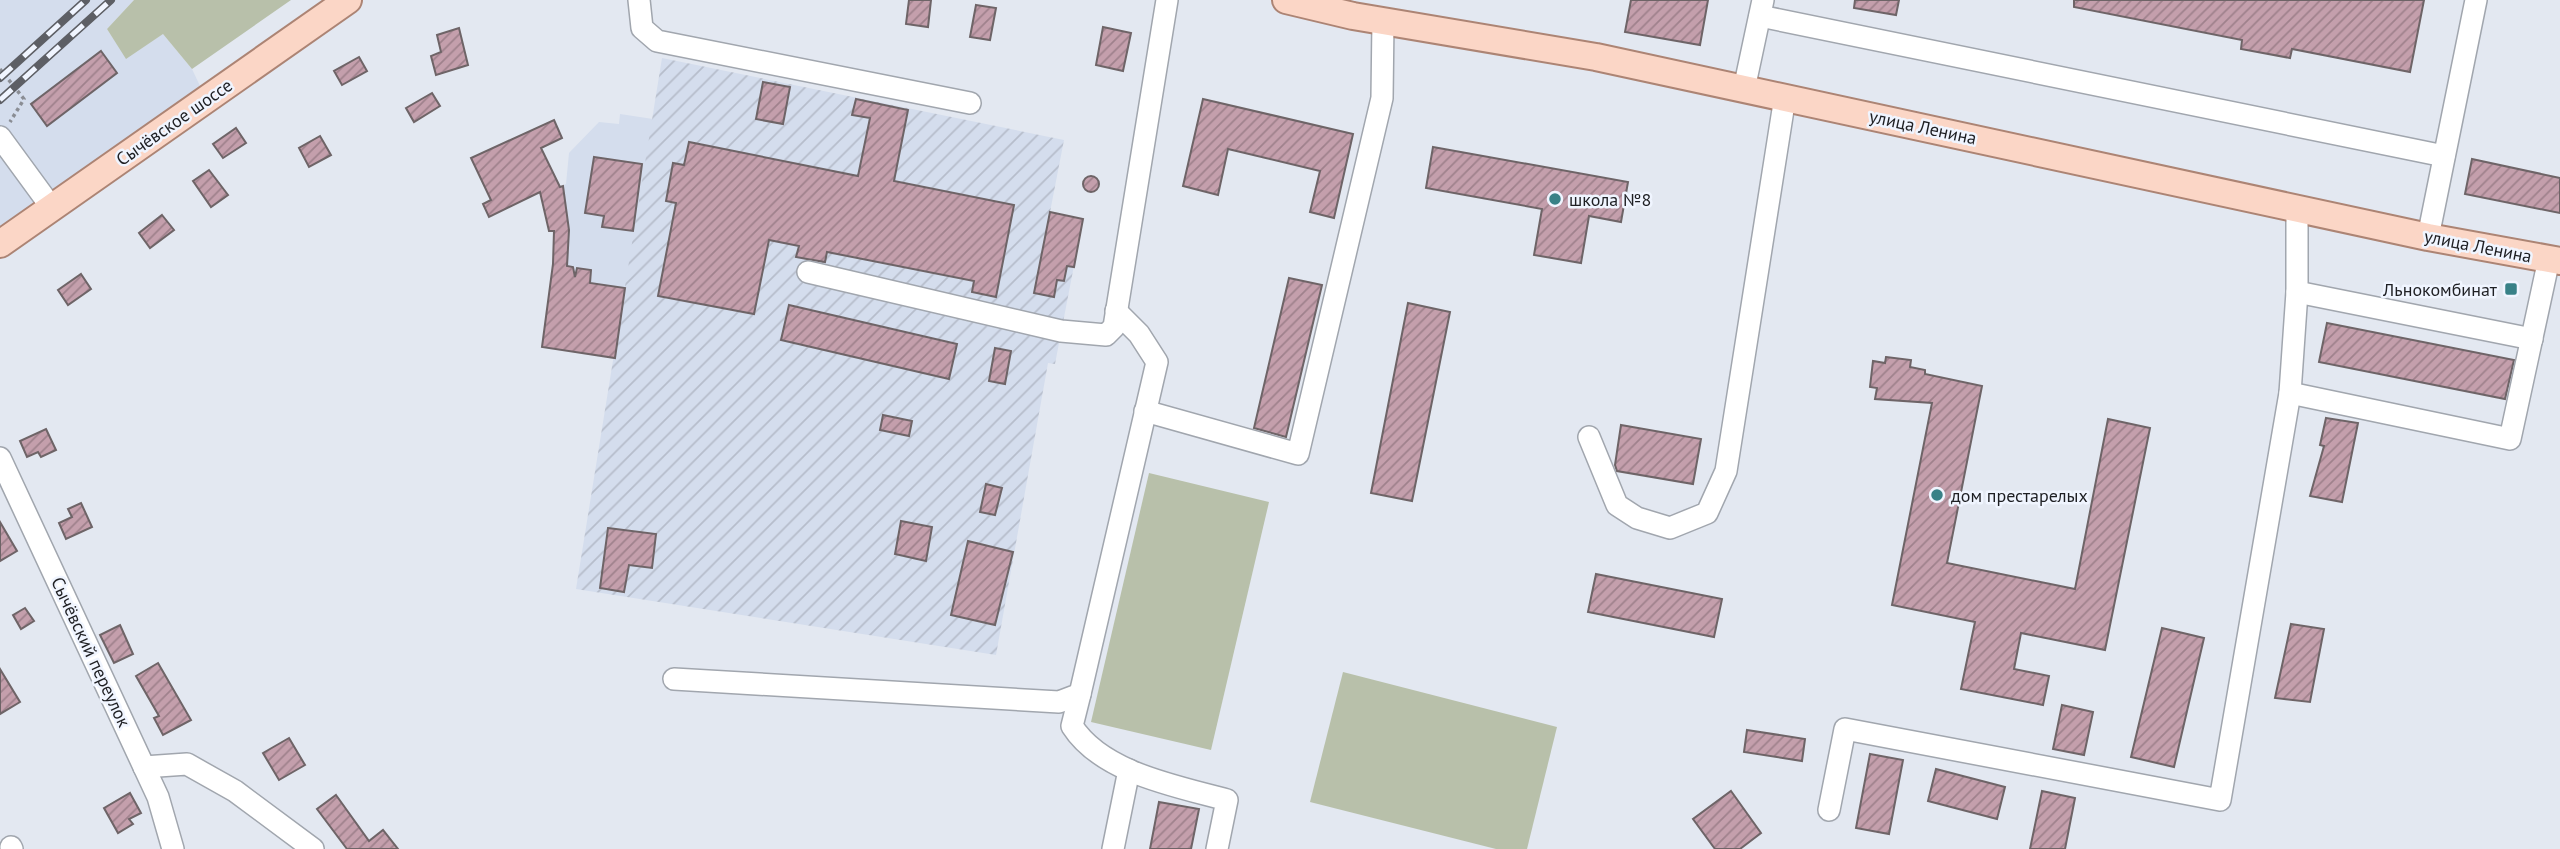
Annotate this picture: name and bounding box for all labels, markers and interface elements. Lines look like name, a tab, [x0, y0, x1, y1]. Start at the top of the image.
street label: Сычёвское шоссе	[111, 73, 237, 171]
street label: улица Ленина	[1867, 104, 1979, 150]
place label: школа №8	[1569, 188, 1651, 211]
marker: школа №8	[1547, 191, 1563, 207]
street label: улица Ленина	[2422, 224, 2534, 268]
place label: Льнокомбинат	[2382, 278, 2498, 301]
marker: Льнокомбинат	[2503, 281, 2519, 297]
place label: дом престарелых	[1951, 484, 2088, 507]
marker: дом престарелых	[1929, 487, 1945, 503]
street label: Сычёвский переулок	[46, 573, 136, 731]

